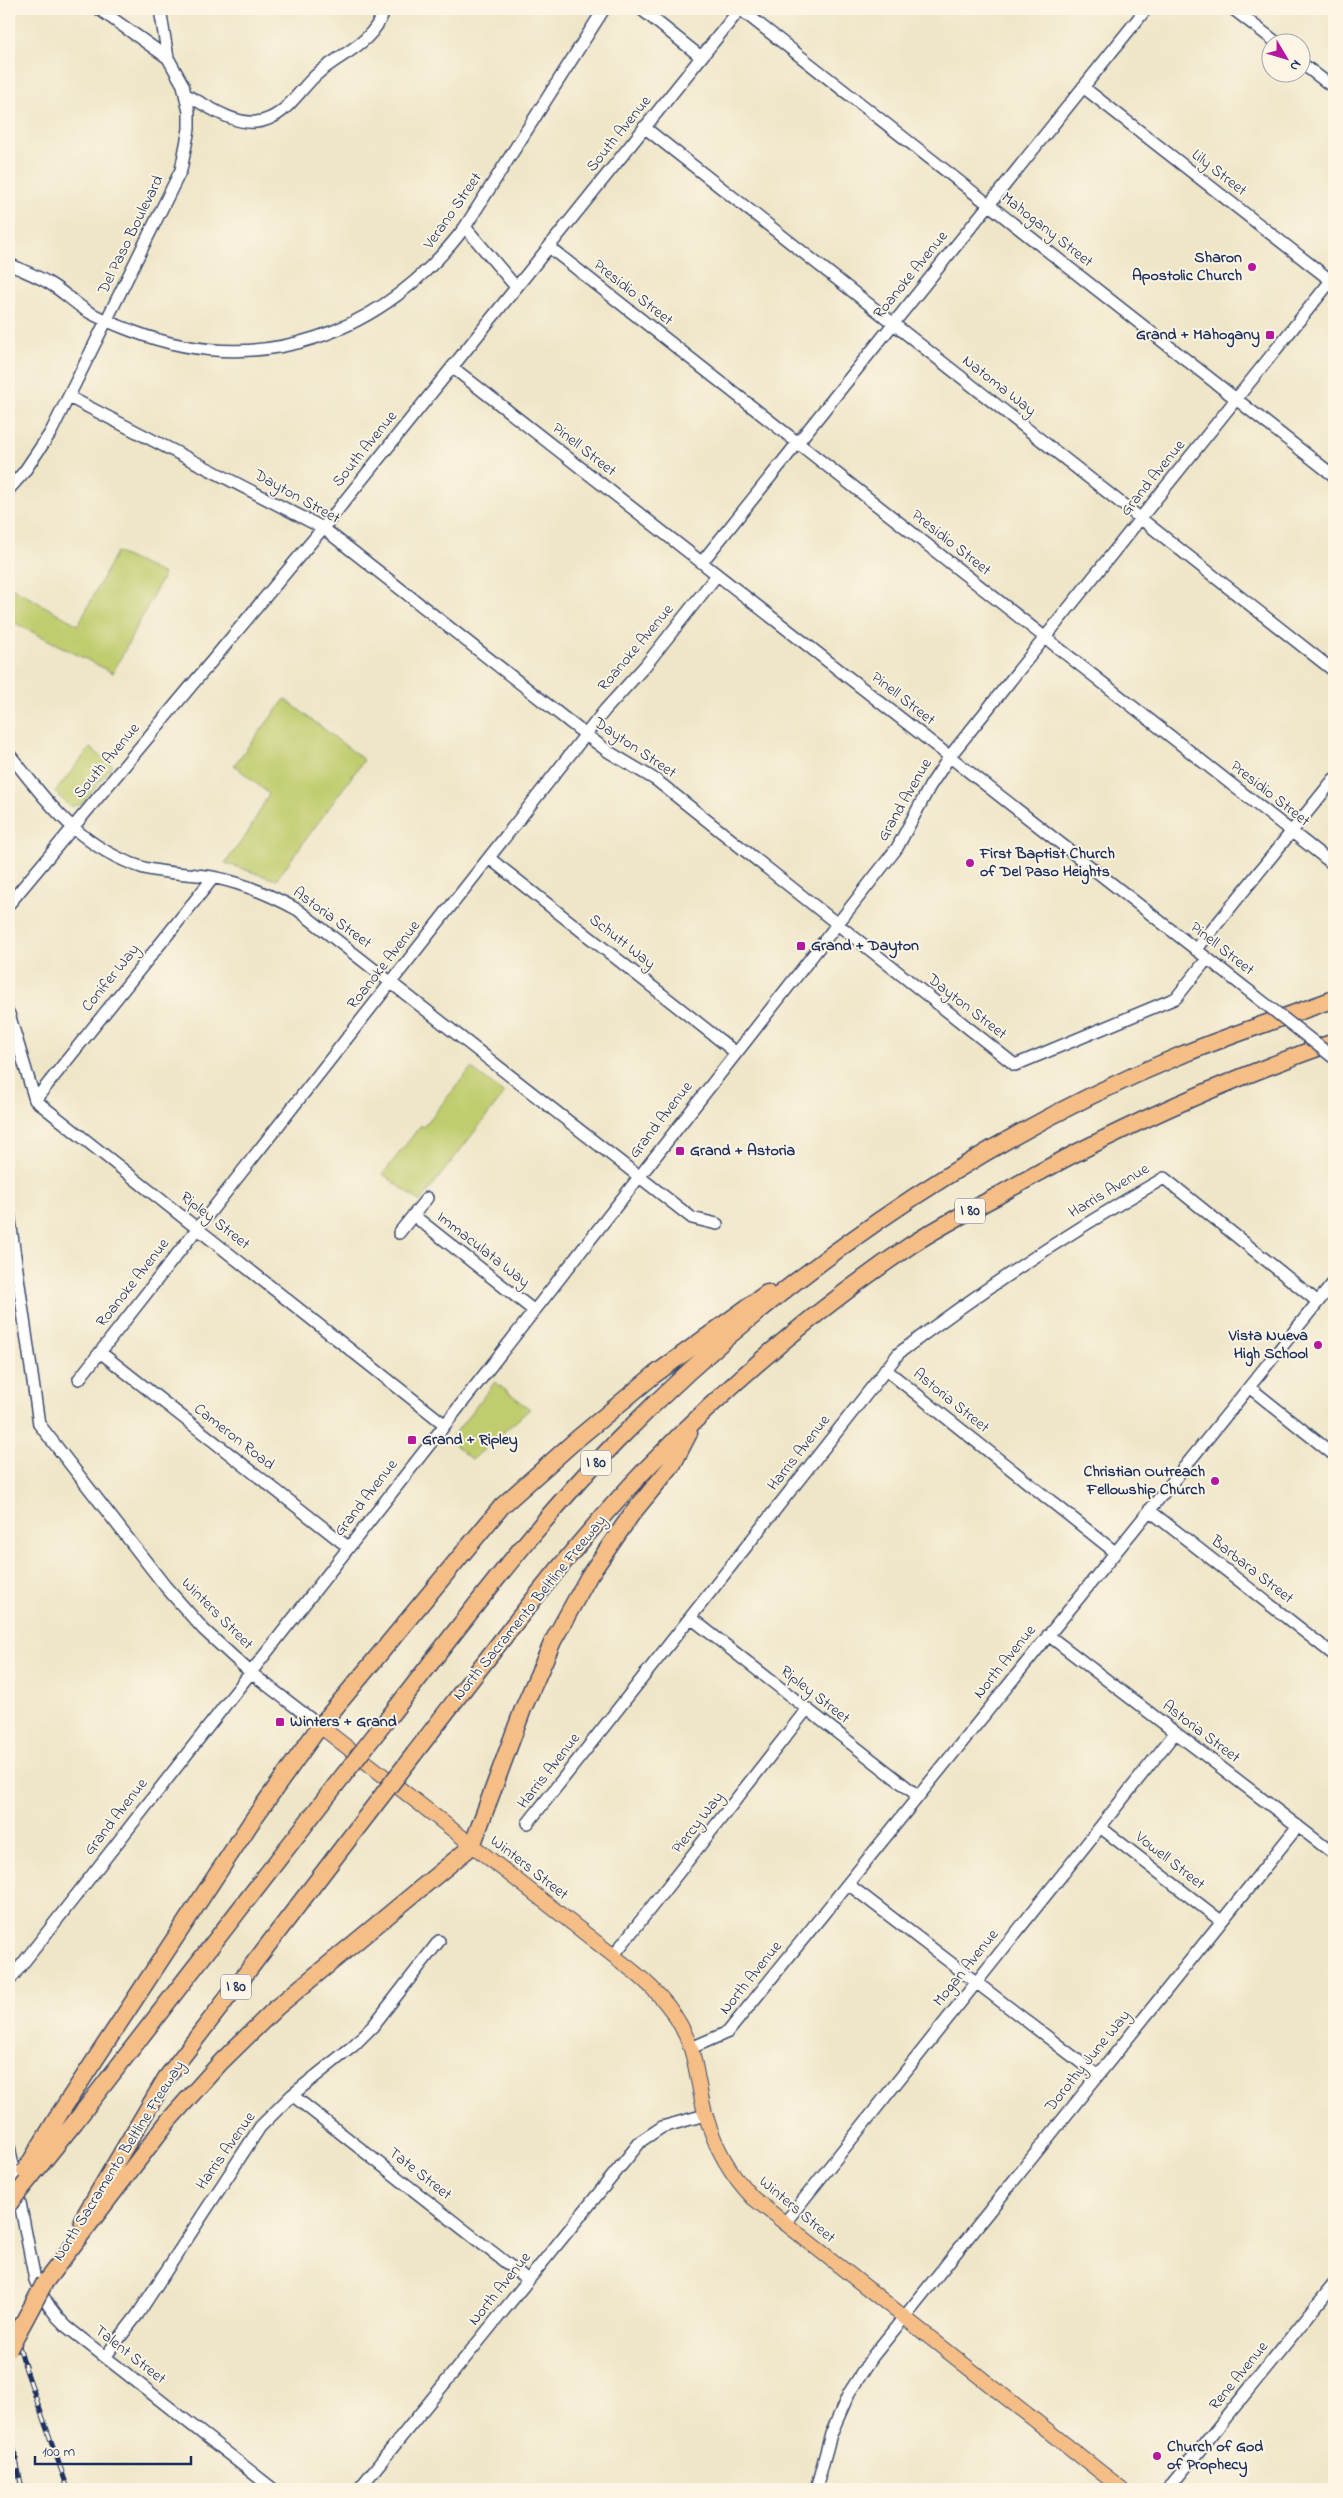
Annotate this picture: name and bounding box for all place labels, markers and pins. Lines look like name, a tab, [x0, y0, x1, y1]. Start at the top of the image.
place label: Sharon Apostolic Church	[1132, 246, 1242, 288]
marker: Sharon Apostolic Church	[1246, 261, 1258, 273]
place label: Grand + Mahogany	[1136, 323, 1260, 348]
marker: Grand + Mahogany	[1264, 329, 1276, 341]
place label: First Baptist Church of Del Paso Heights	[979, 842, 1115, 885]
marker: First Baptist Church of Del Paso Heights	[964, 857, 976, 869]
place label: Grand + Dayton	[811, 934, 919, 959]
marker: Grand + Dayton	[795, 940, 807, 952]
place label: Grand + Astoria	[690, 1139, 796, 1163]
marker: Grand + Astoria	[674, 1145, 686, 1157]
place label: Vista Nueva High School	[1228, 1324, 1308, 1367]
marker: Vista Nueva High School	[1312, 1339, 1324, 1351]
place label: Grand + Ripley	[422, 1428, 518, 1453]
marker: Grand + Ripley	[406, 1434, 418, 1446]
place label: Christian Outreach Fellowship Church	[1083, 1460, 1205, 1502]
marker: Christian Outreach Fellowship Church	[1209, 1475, 1221, 1487]
place label: Winters + Grand	[290, 1710, 397, 1734]
marker: Winters + Grand	[274, 1716, 286, 1728]
place label: Church of God of Prophecy	[1167, 2435, 1263, 2478]
marker: Church of God of Prophecy	[1151, 2450, 1163, 2462]

